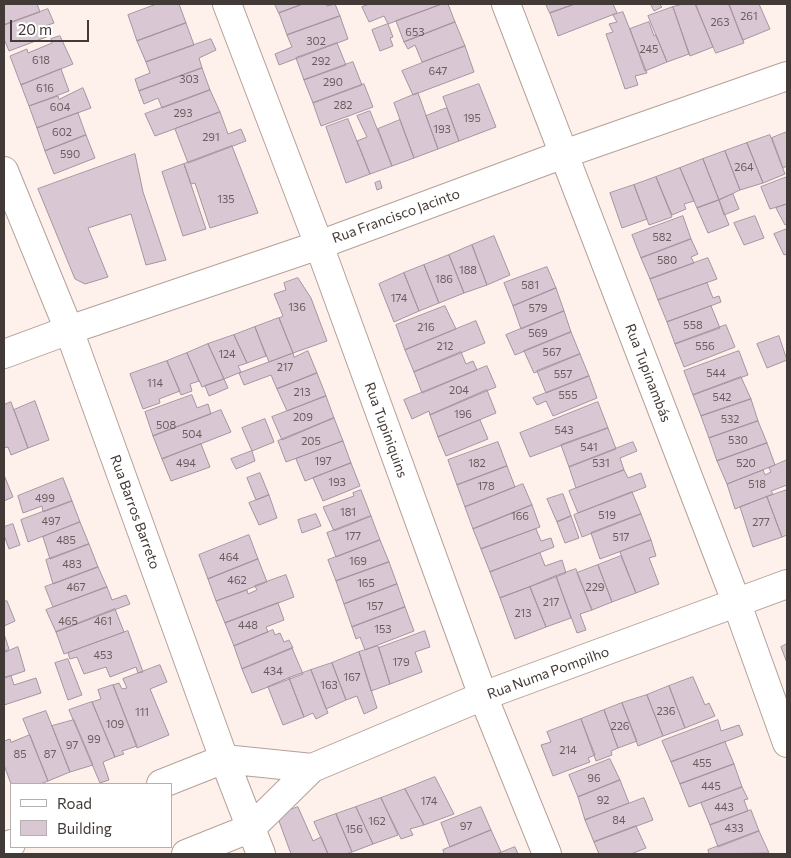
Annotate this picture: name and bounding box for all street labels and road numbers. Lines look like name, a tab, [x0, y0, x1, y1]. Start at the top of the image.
street label: Rua Francisco Jacinto	[330, 185, 462, 247]
street label: Rua Tupinambás	[622, 321, 674, 425]
street label: Rua Tupiniquins	[361, 380, 411, 480]
street label: Rua Barros Barreto	[107, 453, 163, 571]
street label: Rua Numa Pompilho	[485, 643, 611, 703]

